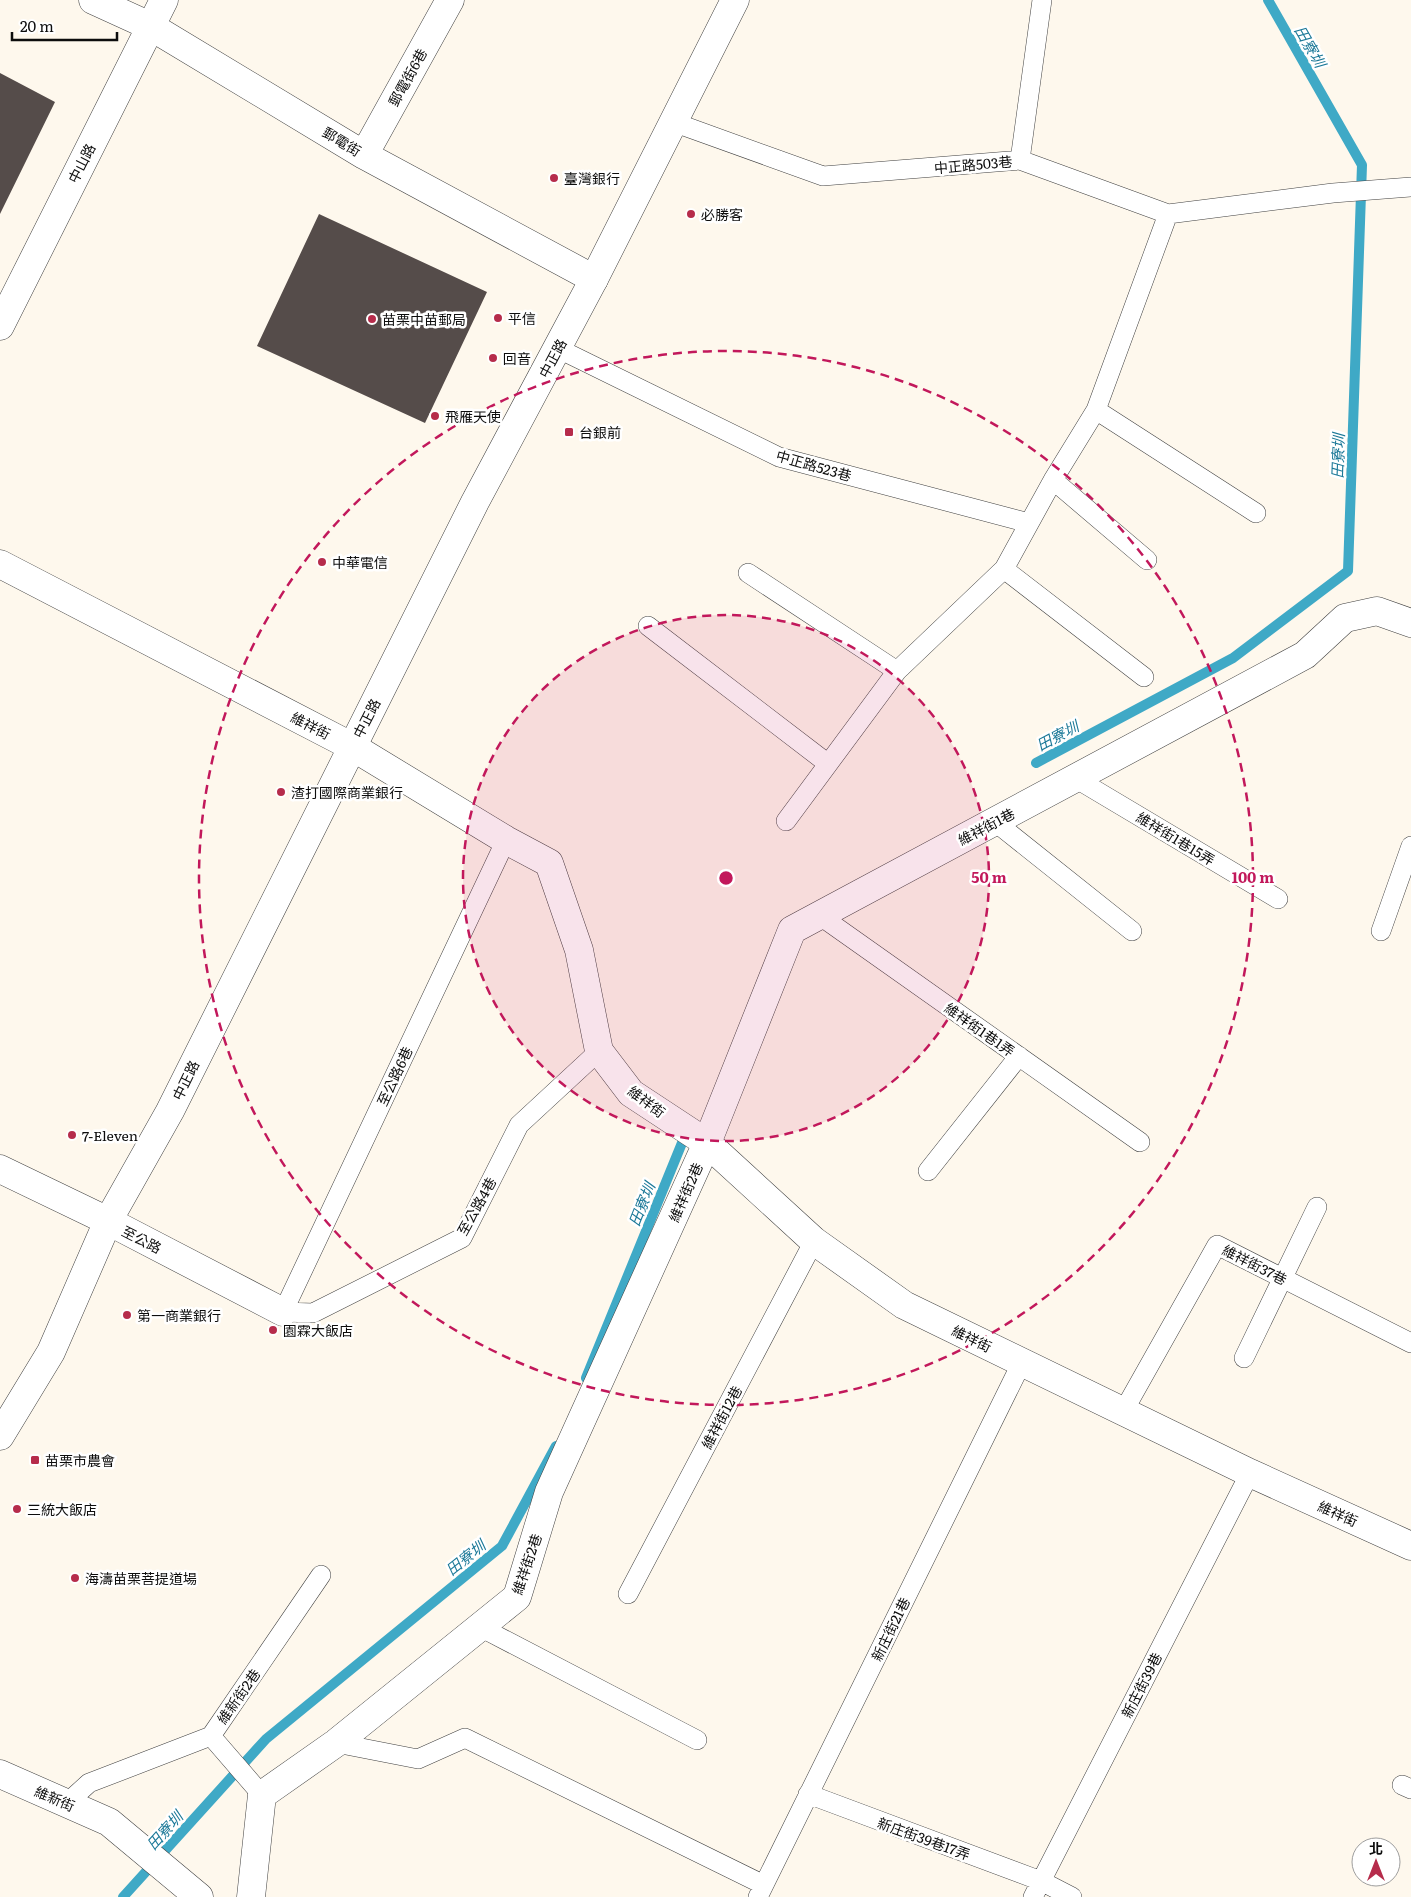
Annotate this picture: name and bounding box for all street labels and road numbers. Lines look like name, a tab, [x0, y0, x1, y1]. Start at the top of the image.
street label: 郵電街6巷	[383, 44, 431, 110]
street label: 郵電街	[319, 122, 365, 160]
street label: 中山路	[63, 140, 99, 186]
street label: 中正路503巷	[933, 151, 1013, 177]
street label: 中正路	[533, 335, 571, 381]
street label: 中正路523巷	[774, 445, 854, 485]
street label: 中正路	[348, 695, 384, 741]
street label: 維祥街	[288, 707, 334, 743]
street label: 維祥街1巷	[954, 803, 1018, 849]
street label: 維祥街1巷15弄	[1133, 807, 1219, 869]
street label: 維祥街1巷1弄	[941, 997, 1019, 1061]
street label: 至公路6巷	[372, 1043, 416, 1109]
street label: 中正路	[167, 1057, 203, 1103]
street label: 維祥街	[624, 1080, 670, 1122]
street label: 維祥街2巷	[663, 1159, 707, 1225]
street label: 至公路4巷	[452, 1173, 500, 1239]
street label: 至公路	[119, 1221, 165, 1257]
street label: 維祥街37巷	[1219, 1239, 1291, 1289]
street label: 維祥街	[949, 1320, 995, 1356]
street label: 維祥街12巷	[696, 1382, 746, 1452]
street label: 維祥街	[1315, 1495, 1361, 1531]
street label: 維祥街2巷	[506, 1531, 546, 1597]
street label: 新庄街21巷	[866, 1594, 914, 1664]
street label: 新庄街39巷	[1116, 1649, 1166, 1721]
street label: 維新街2巷	[212, 1664, 264, 1728]
street label: 維新街	[32, 1781, 78, 1815]
street label: 新庄街39巷17弄	[875, 1812, 973, 1864]

